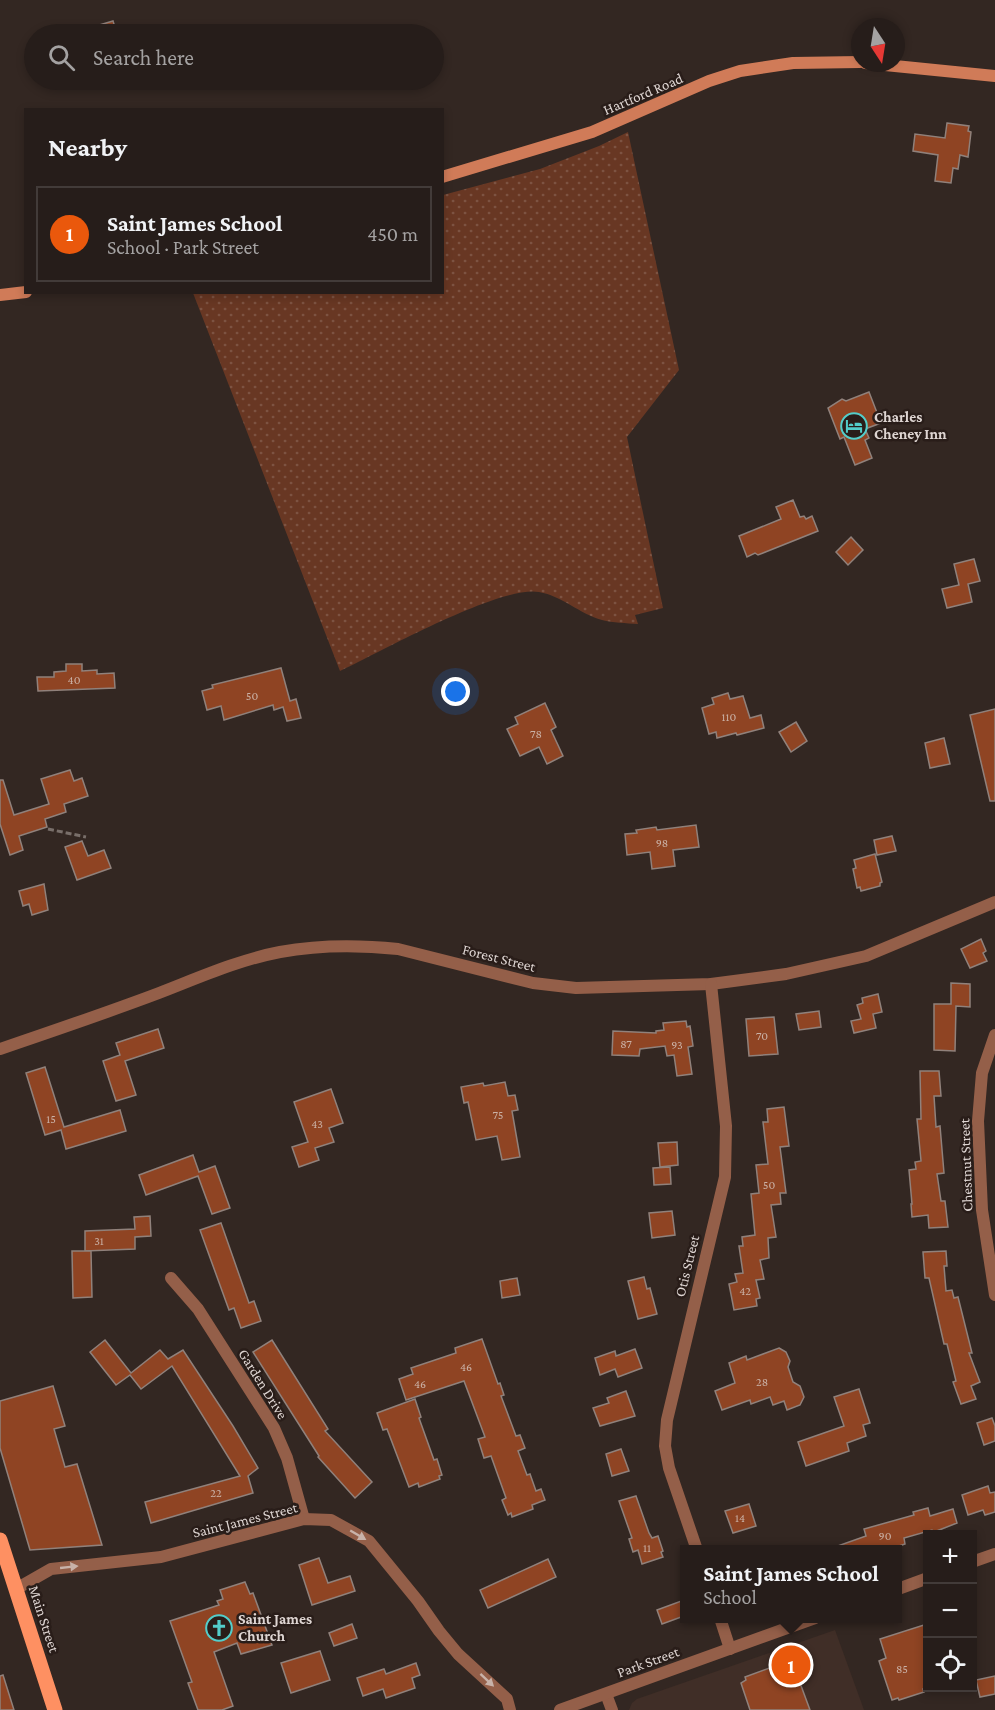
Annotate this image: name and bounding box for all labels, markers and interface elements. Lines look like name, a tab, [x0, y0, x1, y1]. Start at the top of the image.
north arrow	[851, 18, 905, 72]
search box	[24, 24, 444, 90]
icon: search	[45, 41, 78, 74]
text: Search here	[93, 45, 194, 70]
street label: Hartford Road	[601, 70, 685, 118]
text: Nearby	[48, 133, 127, 162]
text: Saint James School	[107, 211, 283, 236]
text: 1	[66, 223, 73, 245]
text: 450 m	[367, 223, 418, 245]
text: School · Park Street	[107, 236, 259, 258]
place label: Charles Cheney Inn	[874, 409, 947, 442]
hotel icon: Charles Cheney Inn	[839, 411, 869, 441]
house number: 40	[68, 673, 81, 687]
your location	[441, 677, 470, 706]
house number: 50	[246, 689, 258, 703]
house number: 110	[722, 710, 737, 724]
house number: 78	[530, 727, 542, 741]
house number: 98	[656, 836, 668, 850]
street label: Forest Street	[461, 941, 538, 975]
house number: 70	[756, 1029, 768, 1043]
house number: 87	[620, 1037, 632, 1051]
house number: 93	[671, 1038, 683, 1052]
house number: 75	[492, 1108, 504, 1122]
house number: 15	[46, 1112, 56, 1126]
house number: 43	[311, 1117, 323, 1131]
street label: Chestnut Street	[956, 1117, 976, 1212]
house number: 50	[763, 1178, 775, 1192]
street label: Otis Street	[672, 1233, 703, 1298]
house number: 31	[94, 1234, 104, 1248]
house number: 42	[739, 1284, 751, 1298]
street label: Garden Drive	[235, 1346, 291, 1422]
house number: 46	[460, 1360, 472, 1374]
house number: 28	[756, 1375, 768, 1389]
house number: 46	[414, 1377, 426, 1391]
house number: 22	[210, 1486, 222, 1500]
street label: Saint James Street	[191, 1499, 300, 1542]
house number: 14	[735, 1511, 745, 1525]
house number: 90	[879, 1529, 892, 1543]
one-way arrow	[350, 1530, 367, 1540]
map controls	[923, 1530, 977, 1692]
button: +	[923, 1530, 977, 1584]
house number: 11	[643, 1541, 651, 1555]
popup	[680, 1545, 902, 1623]
text: Saint James School	[703, 1561, 879, 1586]
one-way arrow	[59, 1562, 78, 1572]
street label: Main Street	[26, 1584, 63, 1655]
button: −	[923, 1584, 977, 1638]
text: School	[703, 1586, 757, 1608]
place label: Saint James Church	[238, 1611, 312, 1644]
church icon: Saint James Church	[204, 1613, 234, 1643]
button: locate	[923, 1638, 977, 1692]
pin: 1	[772, 1642, 810, 1688]
street label: Park Street	[615, 1643, 682, 1681]
house number: 85	[896, 1662, 908, 1676]
one-way arrow	[480, 1673, 495, 1687]

